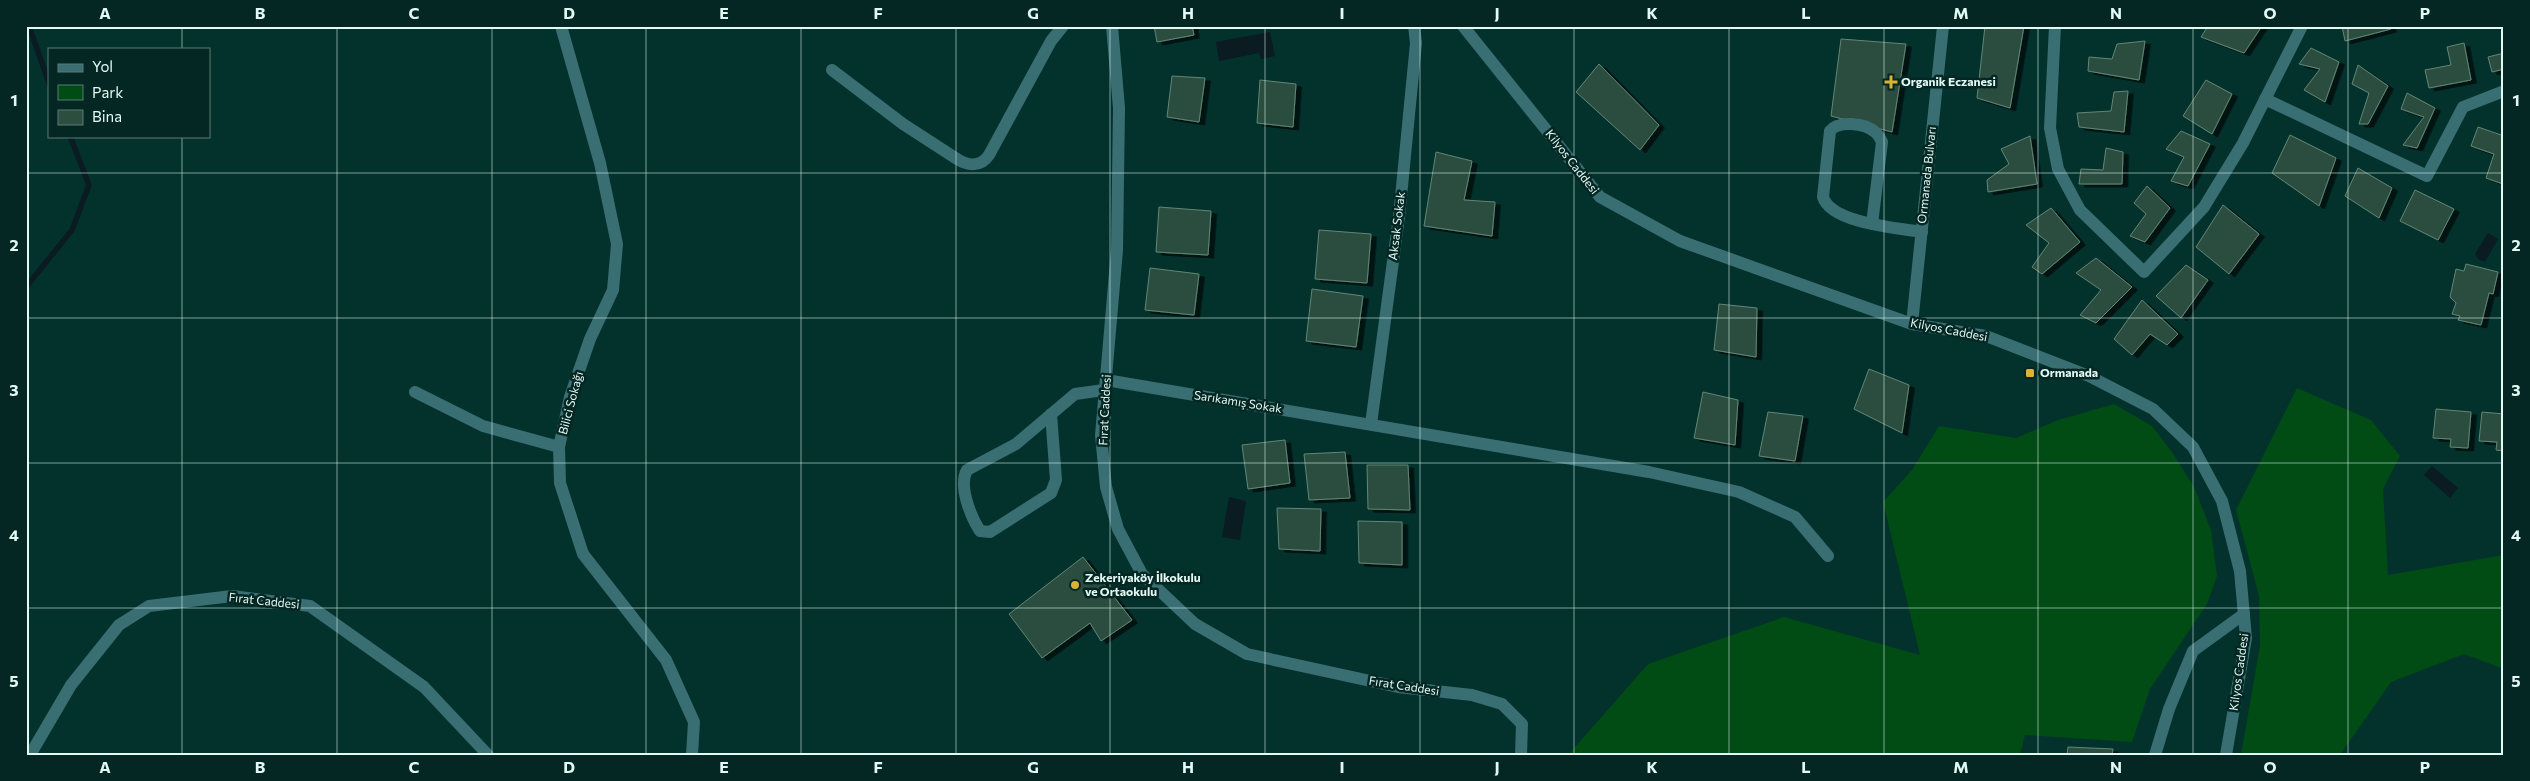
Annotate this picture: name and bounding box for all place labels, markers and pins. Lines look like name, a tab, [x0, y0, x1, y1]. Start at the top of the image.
place label: Organik Eczanesi	[1901, 74, 1996, 88]
marker: Organik Eczanesi	[1885, 76, 1897, 88]
place label: Ormanada	[2040, 365, 2098, 379]
marker: Ormanada	[2024, 367, 2036, 379]
place label: Zekeriyaköy İlkokulu ve Ortaokulu	[1085, 570, 1201, 598]
marker: Zekeriyaköy İlkokulu ve Ortaokulu	[1069, 579, 1081, 591]

